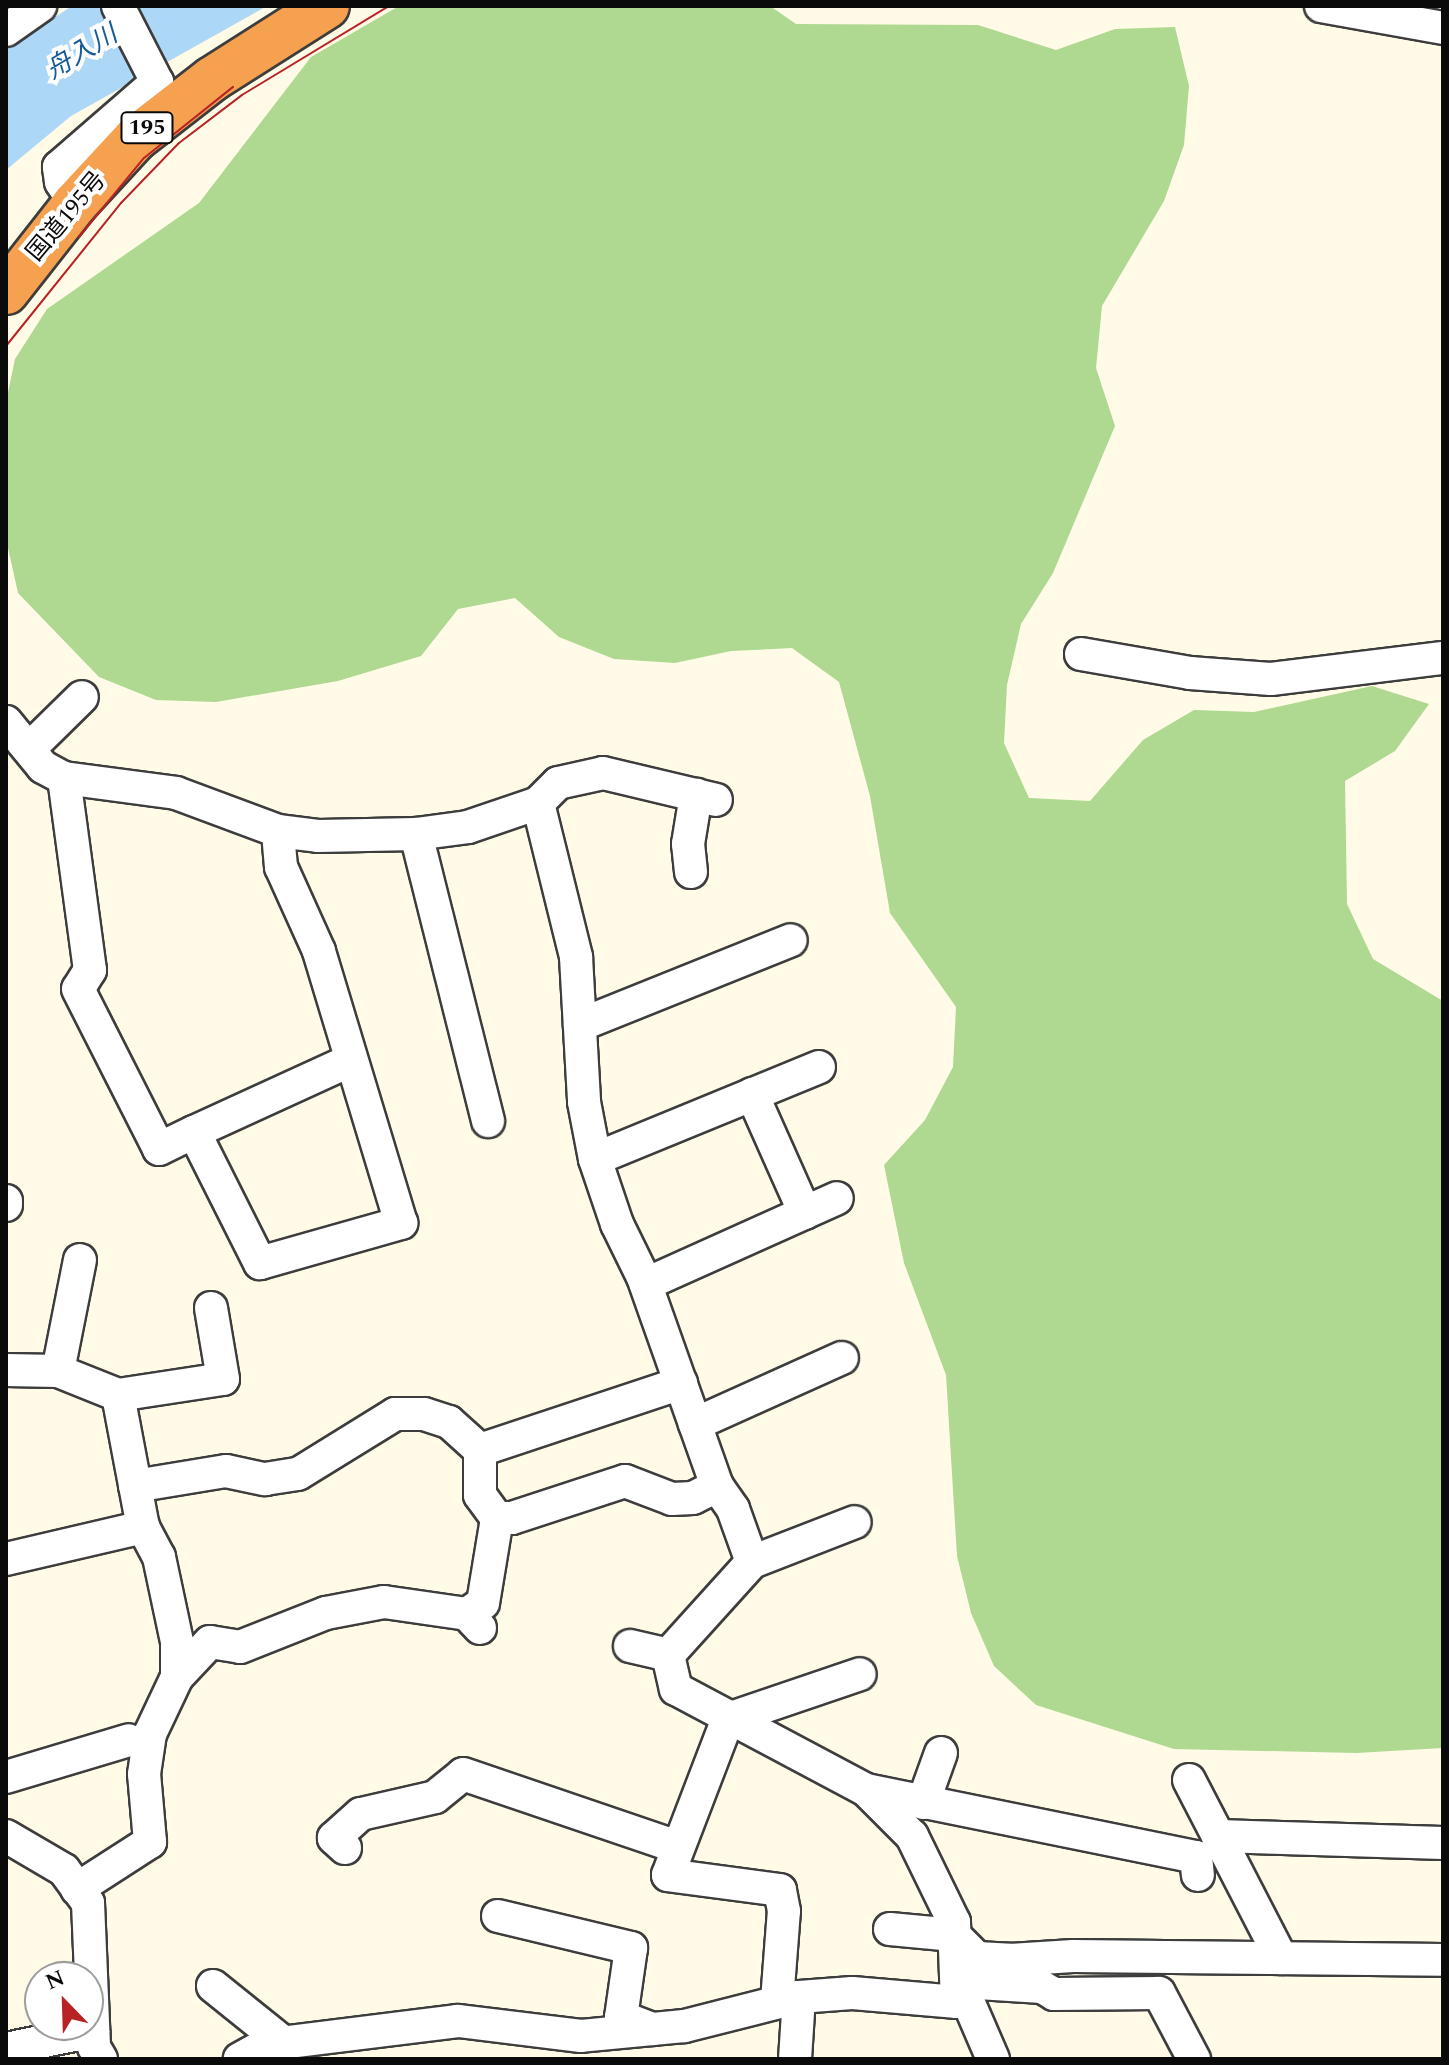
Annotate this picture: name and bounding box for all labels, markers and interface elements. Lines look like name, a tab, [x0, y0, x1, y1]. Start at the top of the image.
water label: 舟入川	[41, 20, 123, 86]
road number: 195	[119, 110, 175, 146]
street label: 国道195号	[21, 166, 113, 268]
north arrow	[24, 1961, 104, 2041]
text: N	[40, 1962, 70, 1999]

